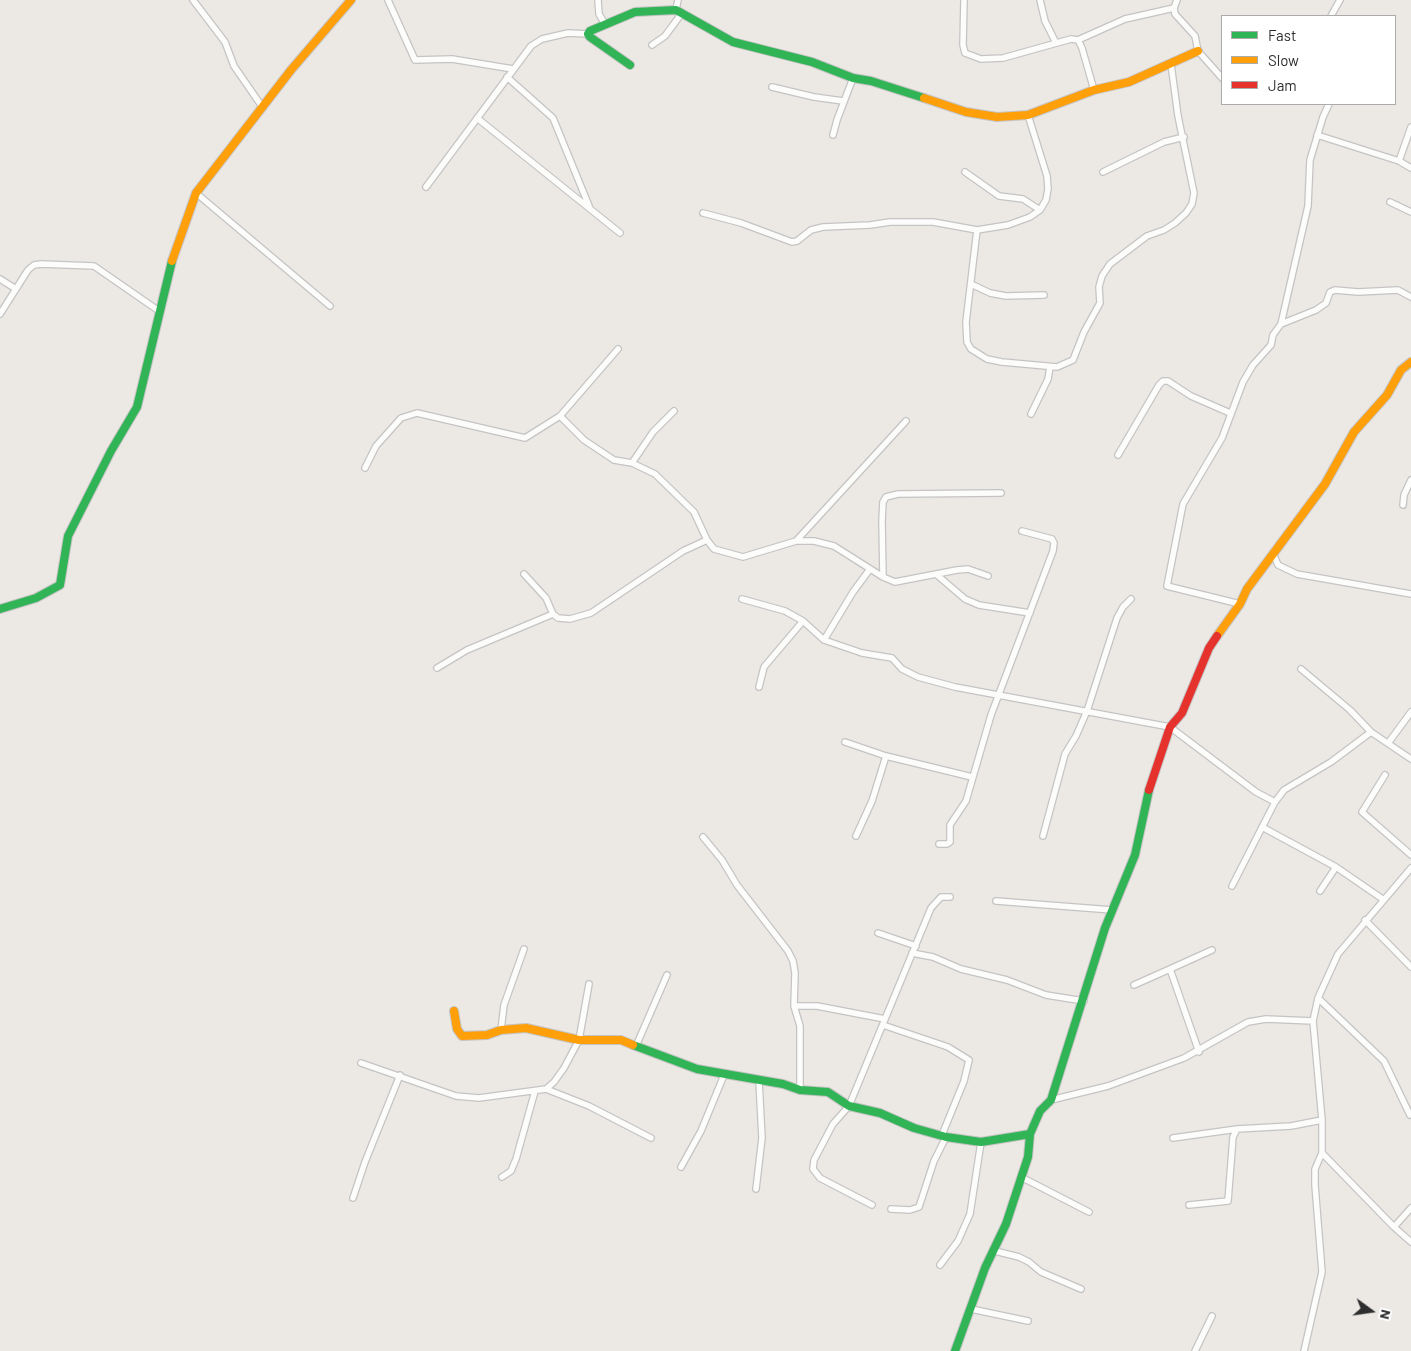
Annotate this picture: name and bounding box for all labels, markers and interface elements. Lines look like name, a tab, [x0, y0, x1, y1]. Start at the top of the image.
legend	[1221, 15, 1396, 105]
text: Fast	[1268, 26, 1296, 44]
text: Slow	[1268, 51, 1299, 69]
text: Jam	[1268, 76, 1297, 94]
north arrow	[1346, 1286, 1396, 1336]
text: N	[1377, 1308, 1395, 1321]

